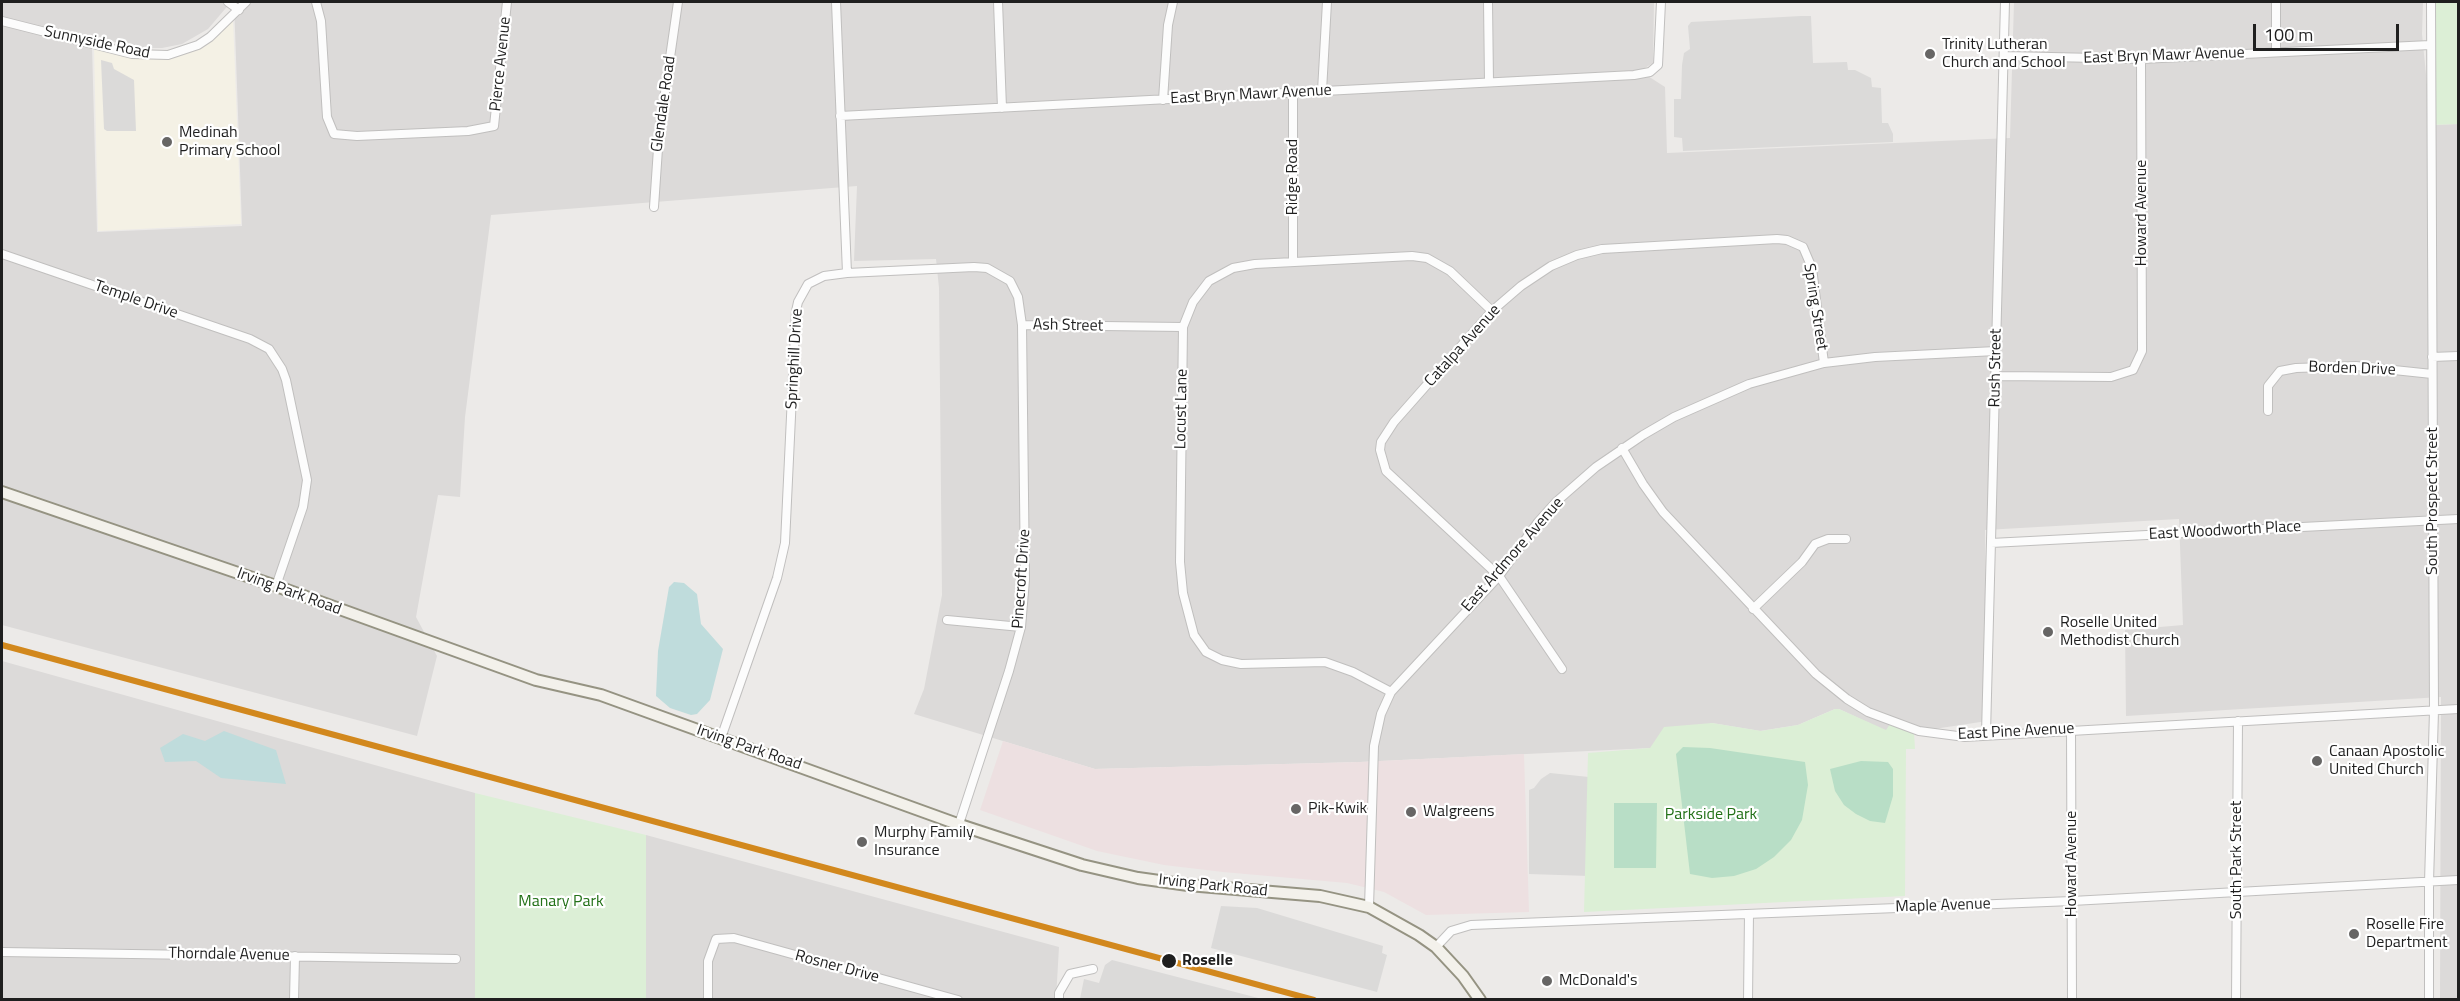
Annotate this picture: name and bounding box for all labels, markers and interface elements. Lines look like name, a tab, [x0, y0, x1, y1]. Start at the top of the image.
scale bar	[2256, 12, 2402, 50]
street label: Pierce Avenue	[486, 16, 516, 112]
text: 100 m	[2264, 21, 2313, 48]
street label: Sunnyside Road	[42, 22, 152, 64]
place label: Trinity Lutheran Church and School	[1942, 35, 2066, 73]
street label: East Bryn Mawr Avenue	[2083, 44, 2245, 68]
marker: Trinity Lutheran Church and School	[1923, 47, 1937, 61]
street label: Glendale Road	[648, 55, 680, 153]
street label: East Bryn Mawr Avenue	[1170, 81, 1332, 109]
place label: Medinah Primary School	[179, 123, 281, 161]
marker: Medinah Primary School	[160, 135, 174, 149]
street label: Ridge Road	[1283, 139, 1303, 215]
street label: Howard Avenue	[2132, 160, 2152, 266]
street label: Spring Street	[1799, 262, 1831, 352]
street label: Temple Drive	[92, 277, 180, 323]
street label: Catalpa Avenue	[1421, 301, 1505, 391]
street label: Springhill Drive	[783, 308, 807, 410]
street label: Ash Street	[1033, 316, 1103, 336]
street label: Rush Street	[1986, 328, 2006, 408]
street label: Borden Drive	[2308, 358, 2396, 380]
street label: Locust Lane	[1172, 369, 1192, 449]
street label: South Prospect Street	[2423, 427, 2443, 575]
street label: East Ardmore Avenue	[1458, 494, 1568, 616]
street label: East Woodworth Place	[2148, 517, 2302, 545]
street label: Pinecroft Drive	[1009, 529, 1035, 629]
street label: Irving Park Road	[234, 564, 344, 620]
place label: Roselle United Methodist Church	[2060, 613, 2179, 651]
marker: Roselle United Methodist Church	[2041, 625, 2055, 639]
street label: East Pine Avenue	[1957, 719, 2075, 745]
street label: Irving Park Road	[694, 721, 804, 775]
place label: Canaan Apostolic United Church	[2329, 742, 2445, 780]
marker: Canaan Apostolic United Church	[2310, 754, 2324, 768]
place label: Pik-Kwik	[1308, 799, 1367, 819]
street label: South Park Street	[2227, 801, 2247, 919]
marker: Pik-Kwik	[1289, 802, 1303, 816]
place label: Walgreens	[1423, 802, 1494, 822]
marker: Walgreens	[1404, 805, 1418, 819]
park label: Parkside Park	[1665, 805, 1757, 825]
street label: Howard Avenue	[2062, 811, 2082, 917]
place label: Murphy Family Insurance	[874, 823, 974, 861]
marker: Murphy Family Insurance	[855, 835, 869, 849]
street label: Irving Park Road	[1157, 871, 1269, 901]
park label: Manary Park	[518, 892, 604, 912]
street label: Maple Avenue	[1895, 895, 1991, 917]
place label: Roselle Fire Department	[2366, 915, 2448, 953]
marker: Roselle Fire Department	[2347, 927, 2361, 941]
street label: Thorndale Avenue	[168, 944, 290, 966]
street label: Rosner Drive	[793, 947, 881, 987]
place label: Roselle	[1182, 951, 1233, 971]
marker: Roselle	[1160, 952, 1178, 970]
place label: McDonald's	[1559, 971, 1638, 991]
marker: McDonald's	[1540, 974, 1554, 988]

